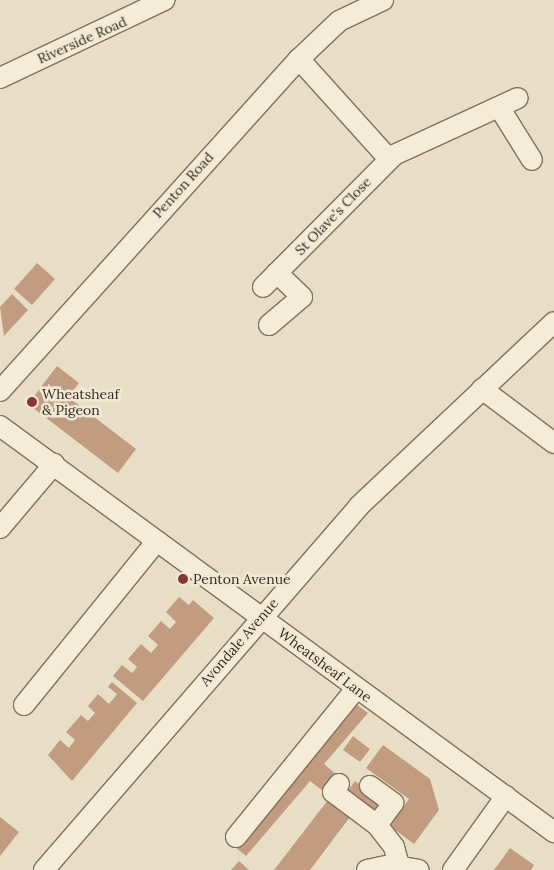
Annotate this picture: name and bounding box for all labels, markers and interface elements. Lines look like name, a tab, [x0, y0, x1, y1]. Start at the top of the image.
street label: Riverside Road	[35, 13, 129, 67]
street label: Penton Road	[149, 149, 217, 221]
street label: St Olave's Close	[291, 173, 375, 259]
place label: Wheatsheaf & Pigeon	[42, 386, 119, 418]
marker: Wheatsheaf & Pigeon	[26, 396, 38, 408]
place label: Penton Avenue	[193, 571, 291, 587]
marker: Penton Avenue	[177, 573, 189, 585]
street label: Avondale Avenue	[196, 595, 282, 689]
street label: Wheatsheaf Lane	[275, 624, 375, 706]

